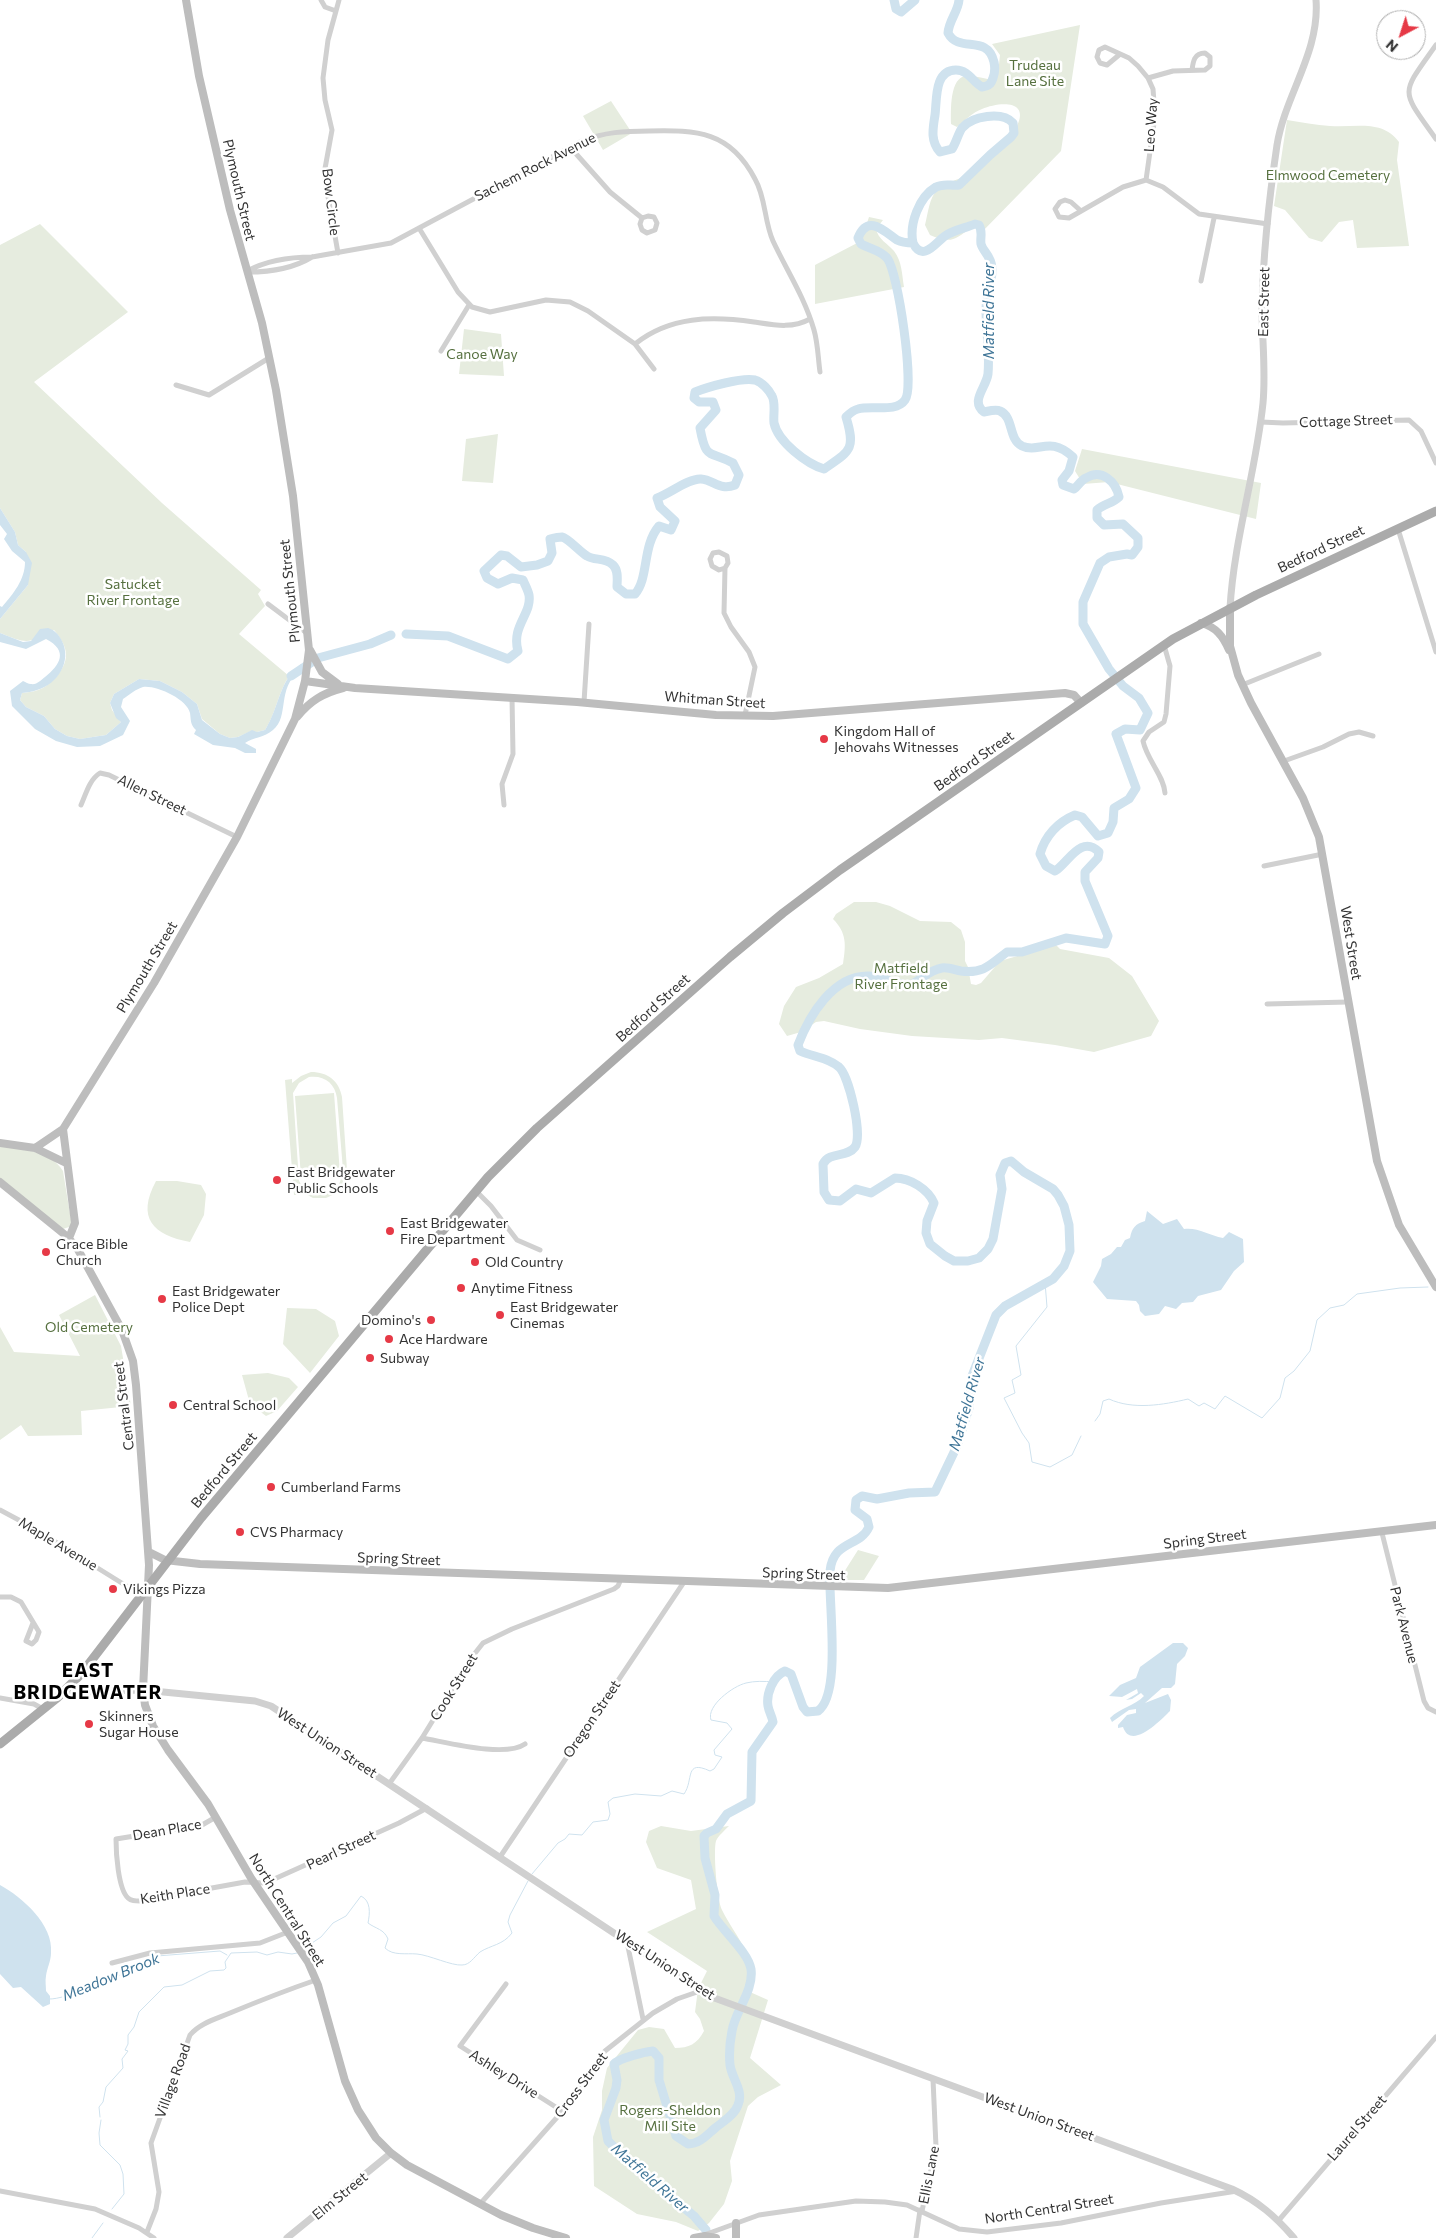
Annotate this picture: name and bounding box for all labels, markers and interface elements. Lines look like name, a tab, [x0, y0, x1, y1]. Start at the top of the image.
north arrow	[1376, 10, 1426, 60]
text: N	[1382, 36, 1401, 56]
park label: Trudeau Lane Site	[1006, 57, 1064, 90]
street label: Leo Way	[1141, 97, 1161, 153]
street label: Sachem Rock Avenue	[472, 129, 598, 205]
street label: Plymouth Street	[219, 137, 259, 243]
park label: Elmwood Cemetery	[1266, 167, 1390, 183]
street label: Bow Circle	[319, 168, 343, 236]
water label: Matfield River	[980, 263, 998, 359]
street label: East Street	[1255, 267, 1273, 337]
park label: Canoe Way	[446, 346, 518, 362]
street label: Cottage Street	[1299, 411, 1393, 431]
street label: Bedford Street	[1275, 522, 1367, 576]
street label: Plymouth Street	[276, 538, 304, 644]
park label: Satucket River Frontage	[86, 576, 180, 608]
street label: Whitman Street	[664, 688, 766, 712]
place label: Kingdom Hall of Jehovahs Witnesses	[834, 723, 959, 756]
street label: Bedford Street	[931, 727, 1017, 795]
marker: Kingdom Hall of Jehovahs Witnesses	[818, 733, 830, 745]
street label: Allen Street	[115, 771, 189, 819]
street label: West Street	[1337, 905, 1365, 981]
street label: Plymouth Street	[113, 918, 181, 1016]
park label: Matfield River Frontage	[854, 960, 948, 992]
street label: Bedford Street	[613, 970, 693, 1046]
place label: East Bridgewater Public Schools	[287, 1164, 395, 1196]
marker: East Bridgewater Public Schools	[271, 1174, 283, 1186]
place label: East Bridgewater Fire Department	[400, 1215, 508, 1248]
marker: East Bridgewater Fire Department	[384, 1225, 396, 1237]
place label: Grace Bible Church	[56, 1236, 128, 1268]
marker: Grace Bible Church	[40, 1246, 52, 1258]
place label: Old Country	[485, 1254, 563, 1270]
marker: Old Country	[469, 1256, 481, 1268]
place label: Anytime Fitness	[471, 1280, 573, 1296]
marker: Anytime Fitness	[455, 1282, 467, 1294]
place label: East Bridgewater Police Dept	[172, 1283, 280, 1315]
marker: East Bridgewater Police Dept	[156, 1293, 168, 1305]
place label: East Bridgewater Cinemas	[510, 1299, 618, 1331]
marker: East Bridgewater Cinemas	[494, 1309, 506, 1321]
place label: Domino's	[361, 1312, 421, 1328]
marker: Domino's	[425, 1314, 437, 1326]
park label: Old Cemetery	[45, 1319, 133, 1335]
place label: Ace Hardware	[399, 1331, 488, 1347]
marker: Ace Hardware	[383, 1333, 395, 1345]
place label: Subway	[380, 1350, 430, 1366]
marker: Subway	[364, 1352, 376, 1364]
water label: Matfield River	[945, 1355, 989, 1453]
street label: Central Street	[110, 1361, 138, 1451]
place label: Central School	[183, 1397, 276, 1413]
marker: Central School	[167, 1399, 179, 1411]
street label: Bedford Street	[187, 1429, 261, 1511]
place label: Cumberland Farms	[281, 1479, 401, 1495]
marker: Cumberland Farms	[265, 1481, 277, 1493]
street label: Maple Avenue	[15, 1514, 101, 1574]
place label: CVS Pharmacy	[250, 1524, 343, 1540]
marker: CVS Pharmacy	[234, 1526, 246, 1538]
street label: Spring Street	[1163, 1526, 1247, 1552]
street label: Spring Street	[357, 1549, 441, 1569]
street label: Spring Street	[762, 1564, 846, 1584]
place label: Vikings Pizza	[123, 1581, 206, 1597]
marker: Vikings Pizza	[107, 1583, 119, 1595]
street label: Park Avenue	[1386, 1585, 1422, 1665]
street label: Cook Street	[427, 1650, 481, 1724]
district label: EAST BRIDGEWATER	[12, 1660, 164, 1704]
street label: Oregon Street	[560, 1677, 624, 1761]
street label: West Union Street	[274, 1704, 380, 1782]
place label: Skinners Sugar House	[99, 1708, 179, 1740]
marker: Skinners Sugar House	[83, 1718, 95, 1730]
street label: Dean Place	[131, 1816, 203, 1844]
street label: Pearl Street	[304, 1827, 378, 1873]
street label: North Central Street	[245, 1850, 329, 1970]
street label: Keith Place	[139, 1880, 211, 1908]
street label: West Union Street	[612, 1926, 718, 2004]
water label: Meadow Brook	[60, 1949, 162, 2005]
street label: Village Road	[152, 2042, 194, 2120]
street label: Ashley Drive	[466, 2046, 542, 2102]
street label: Cross Street	[551, 2049, 611, 2121]
street label: West Union Street	[982, 2089, 1096, 2145]
street label: Laurel Street	[1324, 2092, 1390, 2164]
park label: Rogers-Sheldon Mill Site	[619, 2102, 721, 2134]
water label: Matfield River	[608, 2140, 692, 2216]
street label: Ellis Lane	[915, 2145, 943, 2205]
street label: Elm Street	[309, 2169, 371, 2223]
street label: North Central Street	[983, 2191, 1115, 2227]

